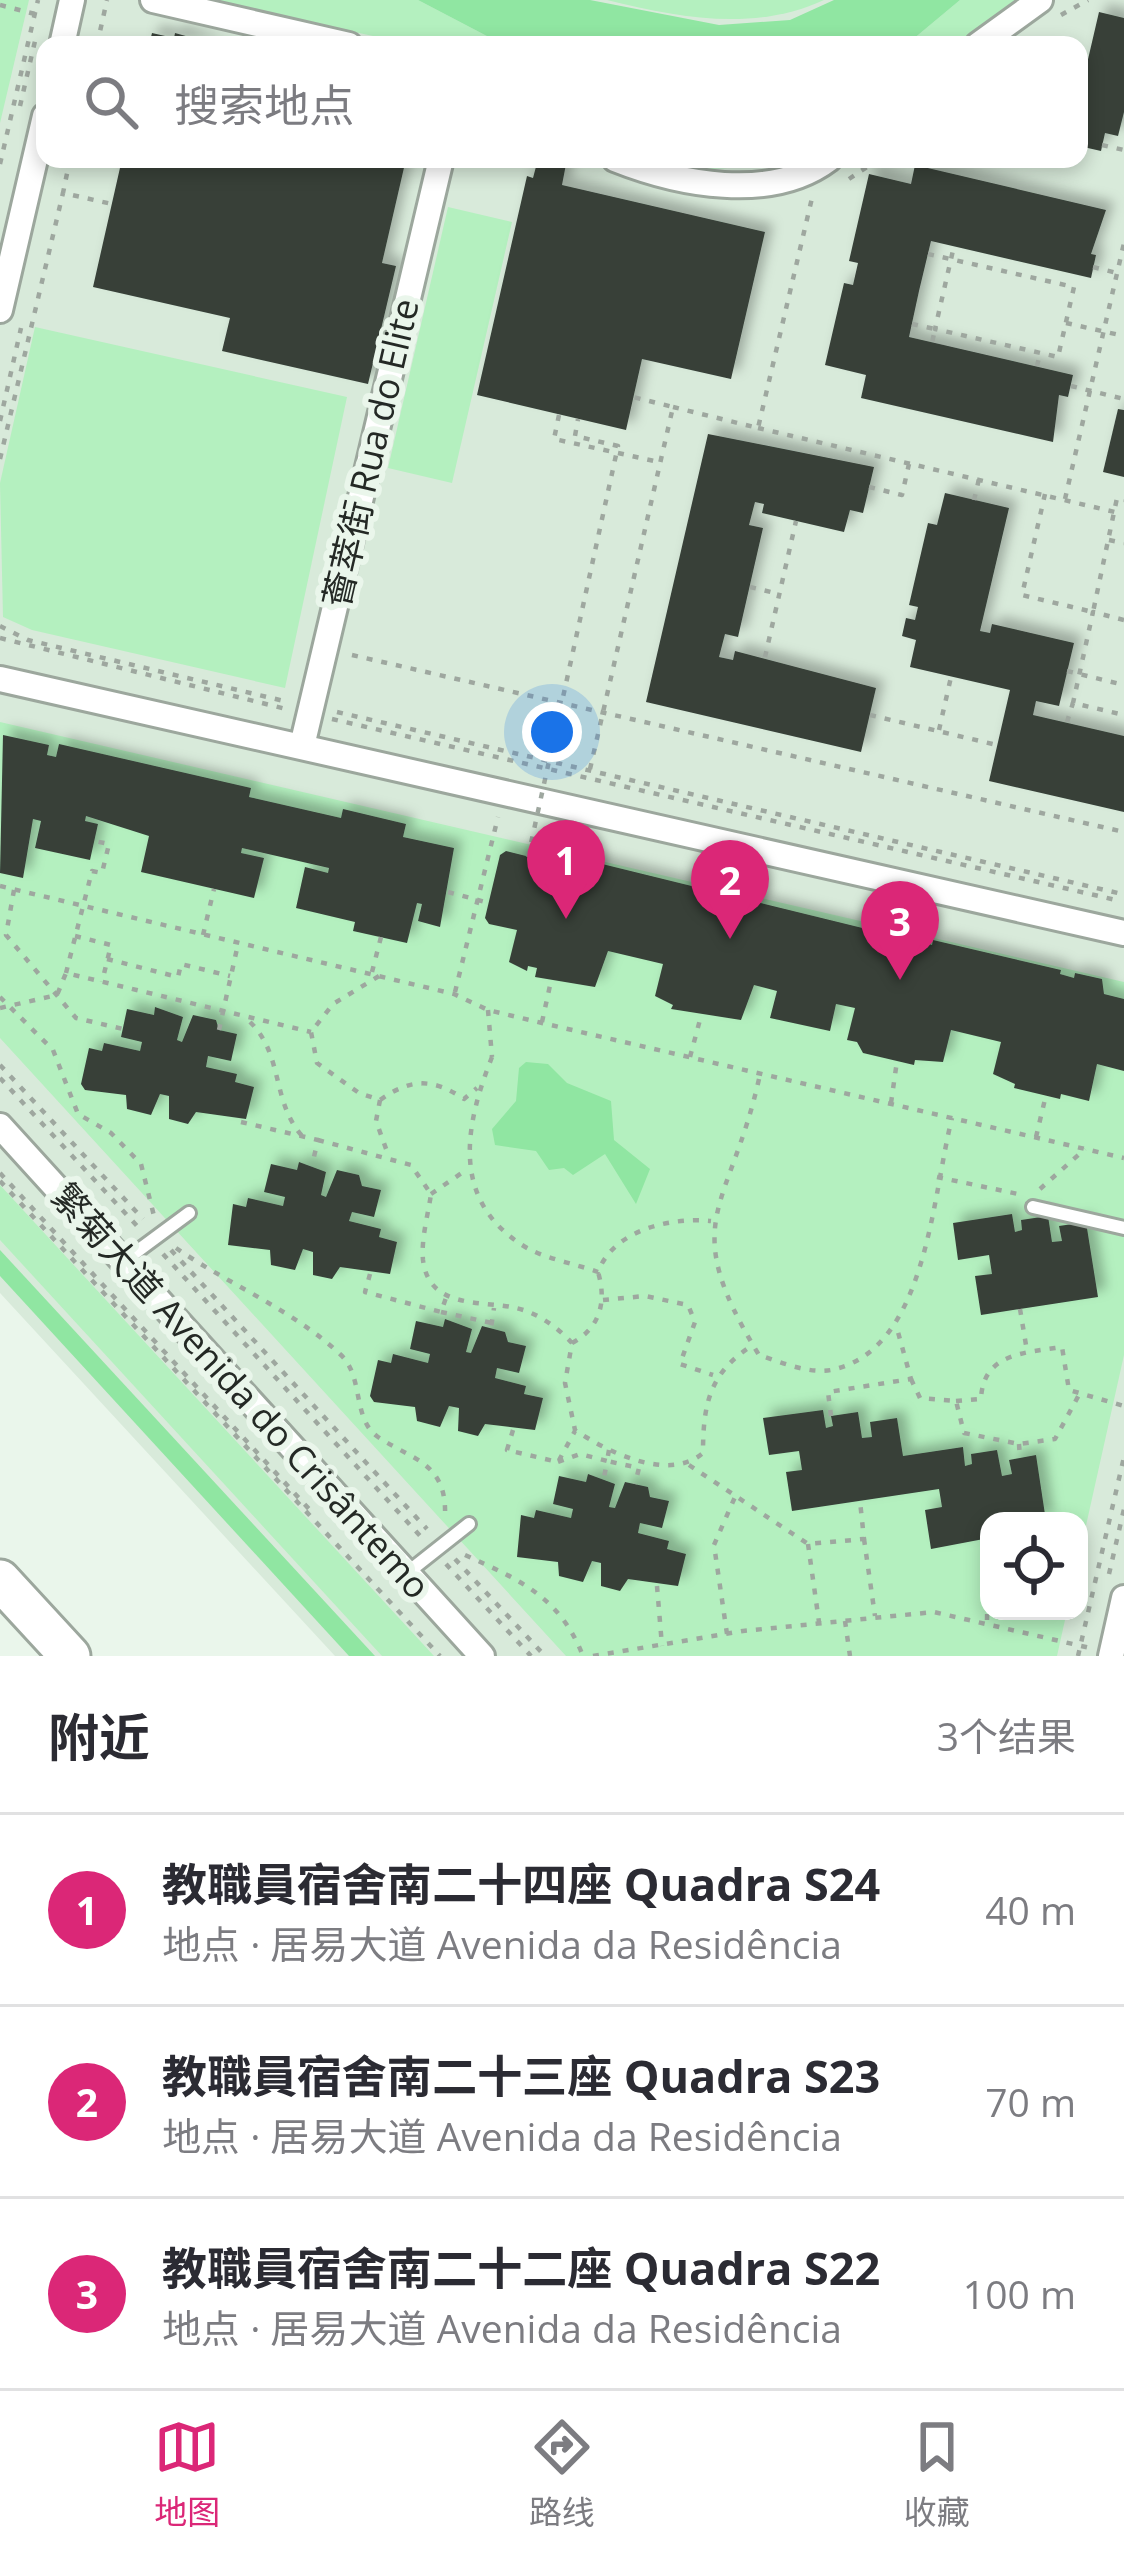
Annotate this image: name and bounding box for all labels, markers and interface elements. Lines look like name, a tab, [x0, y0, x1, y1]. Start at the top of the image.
search box	[36, 36, 1088, 168]
icon: search	[78, 69, 144, 135]
text: 搜索地点	[174, 74, 354, 135]
street label: 薈萃街 Rua do Elite	[311, 294, 430, 612]
your location	[522, 702, 582, 762]
pin: 1	[527, 820, 605, 919]
pin: 2	[691, 840, 769, 939]
pin: 3	[861, 881, 939, 980]
street label: 繁菊大道 Avenida do Crisântemo	[41, 1172, 441, 1609]
map controls	[980, 1512, 1088, 1620]
button: locate	[980, 1512, 1088, 1620]
text: 附近	[48, 1701, 150, 1771]
text: 3个结果	[937, 1709, 1076, 1762]
text: 教職員宿舍南二十四座 Quadra S24	[162, 1853, 880, 1914]
text: 1	[76, 1883, 98, 1936]
text: 40 m	[985, 1883, 1076, 1936]
text: 地点 · 居易大道 Avenida da Residência	[162, 1917, 842, 1970]
text: 教職員宿舍南二十三座 Quadra S23	[162, 2045, 880, 2106]
text: 2	[76, 2075, 98, 2128]
text: 70 m	[985, 2075, 1076, 2128]
text: 地点 · 居易大道 Avenida da Residência	[162, 2109, 842, 2162]
text: 教職員宿舍南二十二座 Quadra S22	[162, 2237, 880, 2298]
text: 3	[76, 2267, 98, 2320]
text: 100 m	[963, 2267, 1076, 2320]
text: 地点 · 居易大道 Avenida da Residência	[162, 2301, 842, 2354]
tab: 地图	[154, 2414, 220, 2534]
tab: 路线	[529, 2414, 595, 2534]
tab: 收藏	[904, 2414, 970, 2534]

